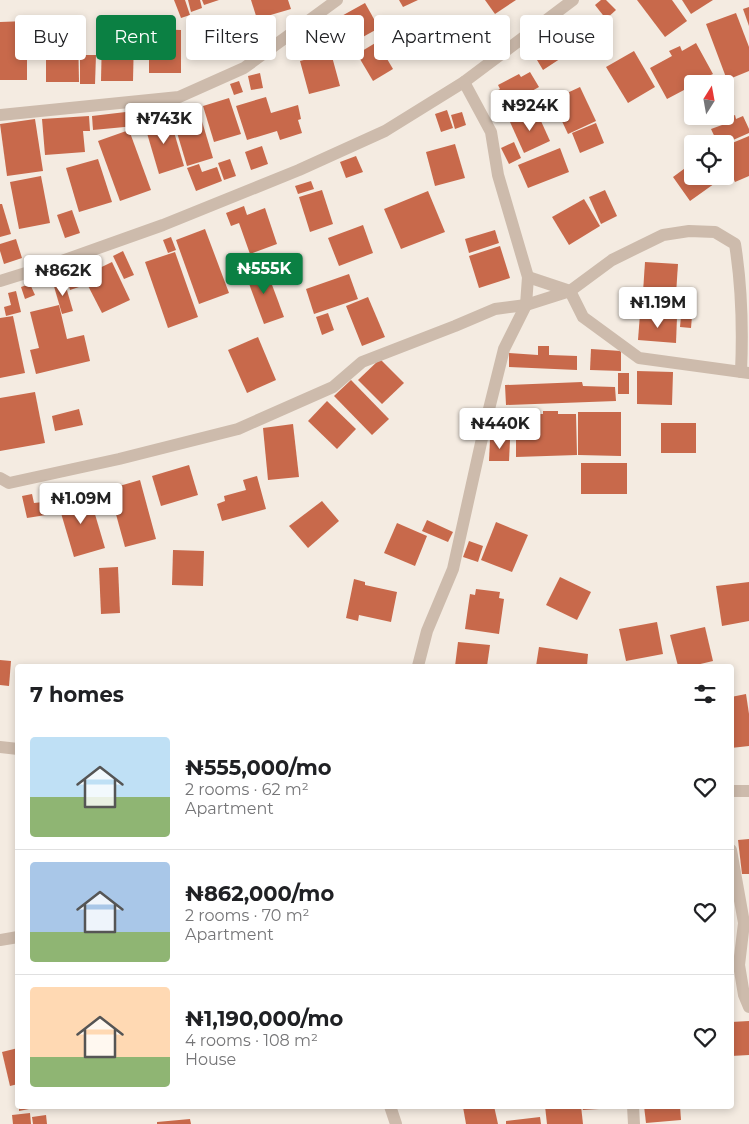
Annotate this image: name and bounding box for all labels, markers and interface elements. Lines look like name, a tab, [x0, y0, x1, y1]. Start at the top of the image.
chip: Buy	[15, 15, 86, 60]
chip: Rent	[96, 15, 176, 60]
chip: Filters	[186, 15, 276, 60]
chip: New	[286, 15, 364, 60]
chip: Apartment	[374, 15, 510, 60]
chip: House	[520, 15, 613, 60]
north arrow	[684, 75, 734, 125]
map controls	[684, 75, 734, 185]
pin: ₦924K	[495, 90, 565, 132]
text: ₦924K	[502, 96, 558, 115]
pin: ₦743K	[129, 102, 199, 145]
text: ₦743K	[136, 109, 192, 128]
button: locate	[684, 135, 734, 185]
pin: ₦555K	[229, 252, 299, 295]
pin: ₦862K	[28, 254, 98, 297]
text: ₦555K	[237, 259, 291, 278]
text: ₦862K	[35, 261, 91, 280]
pin: ₦1.19M	[617, 286, 699, 329]
text: ₦1.19M	[630, 293, 686, 312]
pin: ₦440K	[465, 408, 535, 450]
text: ₦440K	[470, 414, 530, 433]
pin: ₦1.09M	[40, 482, 122, 525]
text: ₦1.09M	[50, 489, 112, 508]
icon: filters	[691, 680, 719, 708]
text: 7 homes	[30, 682, 124, 707]
text: ₦555,000/mo	[185, 755, 332, 780]
icon: home	[70, 757, 130, 817]
icon: heart	[691, 773, 719, 801]
text: 2 rooms · 62 m²	[185, 780, 309, 799]
text: Apartment	[185, 799, 274, 818]
text: ₦862,000/mo	[185, 881, 334, 906]
icon: home	[70, 882, 130, 942]
icon: heart	[691, 898, 719, 926]
text: 2 rooms · 70 m²	[185, 906, 310, 925]
text: Apartment	[185, 925, 274, 944]
text: ₦1,190,000/mo	[185, 1006, 343, 1031]
icon: home	[70, 1007, 130, 1067]
icon: heart	[691, 1023, 719, 1051]
text: 4 rooms · 108 m²	[185, 1031, 318, 1050]
text: House	[185, 1050, 236, 1069]

